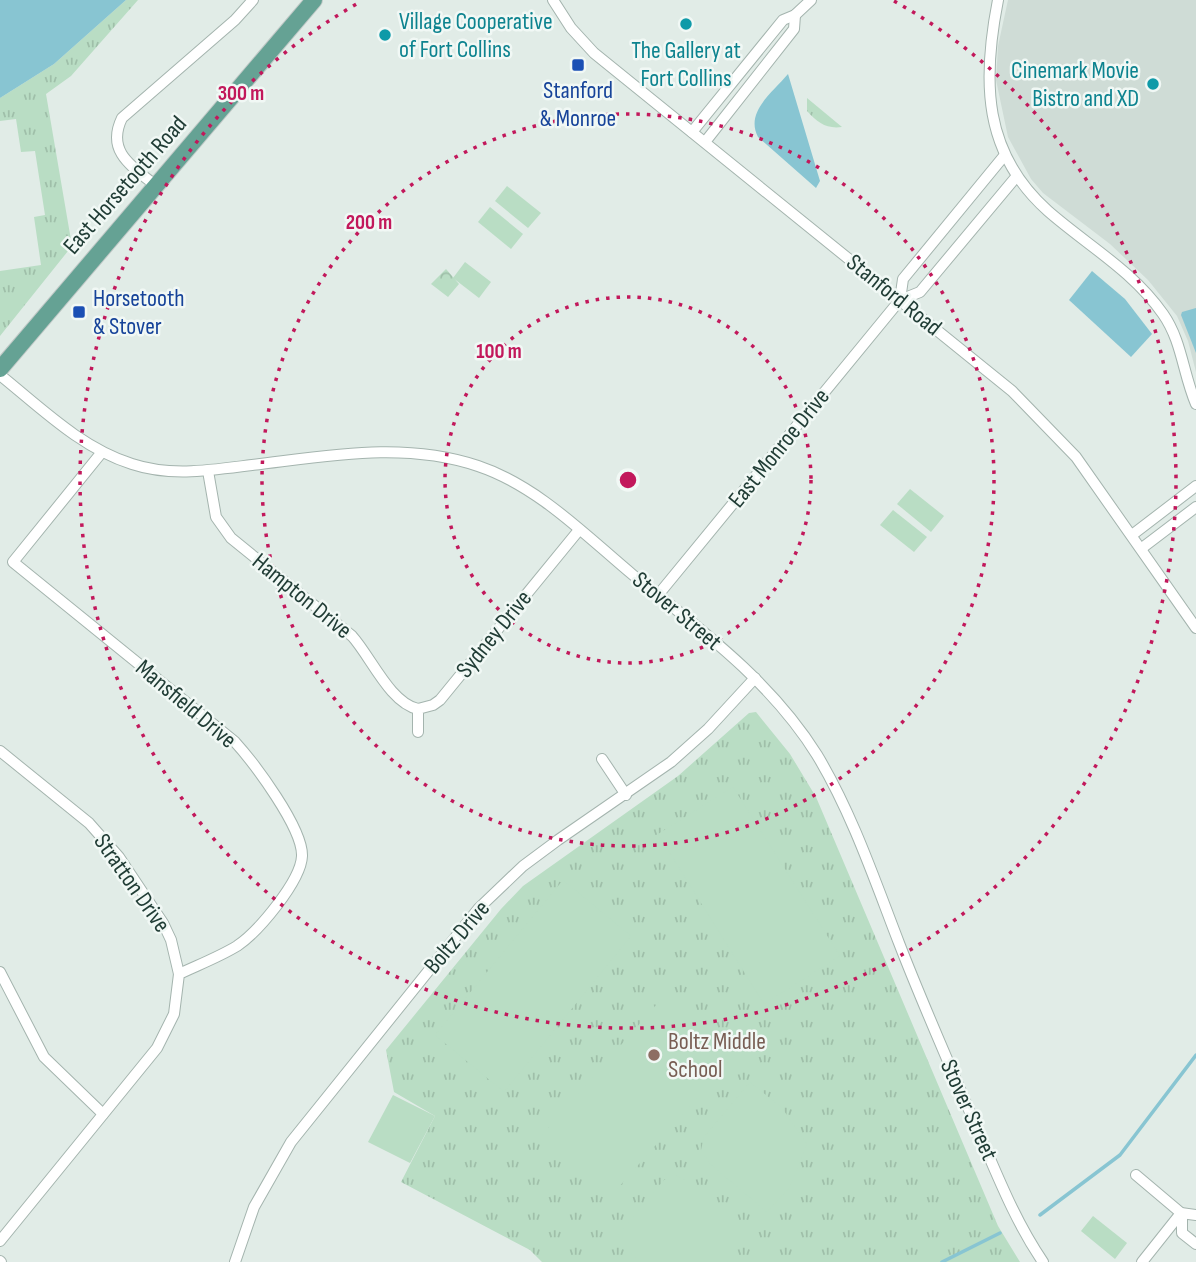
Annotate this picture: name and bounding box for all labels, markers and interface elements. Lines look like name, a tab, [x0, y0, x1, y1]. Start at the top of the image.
place label: Village Cooperative of Fort Collins	[399, 7, 553, 64]
marker: The Gallery at Fort Collins	[678, 16, 694, 32]
marker: Village Cooperative of Fort Collins	[377, 27, 393, 43]
place label: The Gallery at Fort Collins	[631, 36, 741, 93]
place label: Cinemark Movie Bistro and XD	[1011, 56, 1139, 113]
marker: Stanford & Monroe	[570, 57, 586, 73]
place label: Stanford & Monroe	[540, 76, 616, 133]
marker: Cinemark Movie Bistro and XD	[1145, 76, 1161, 92]
text: 300 m	[218, 81, 264, 106]
street label: East Horsetooth Road	[57, 110, 193, 260]
text: 200 m	[346, 210, 392, 235]
street label: Stanford Road	[841, 248, 947, 342]
place label: Horsetooth & Stover	[93, 284, 185, 341]
marker: Horsetooth & Stover	[71, 304, 87, 320]
text: 100 m	[476, 339, 522, 364]
street label: East Monroe Drive	[722, 383, 836, 513]
centre of rings	[616, 468, 640, 492]
street label: Hampton Drive	[246, 547, 358, 645]
street label: Stover Street	[627, 565, 727, 657]
street label: Sydney Drive	[450, 584, 538, 684]
street label: Mansfield Drive	[130, 653, 242, 755]
street label: Stratton Drive	[88, 828, 176, 938]
street label: Boltz Drive	[418, 894, 496, 980]
place label: Boltz Middle School	[668, 1027, 766, 1084]
marker: Boltz Middle School	[646, 1047, 662, 1063]
street label: Stover Street	[934, 1055, 1004, 1165]

